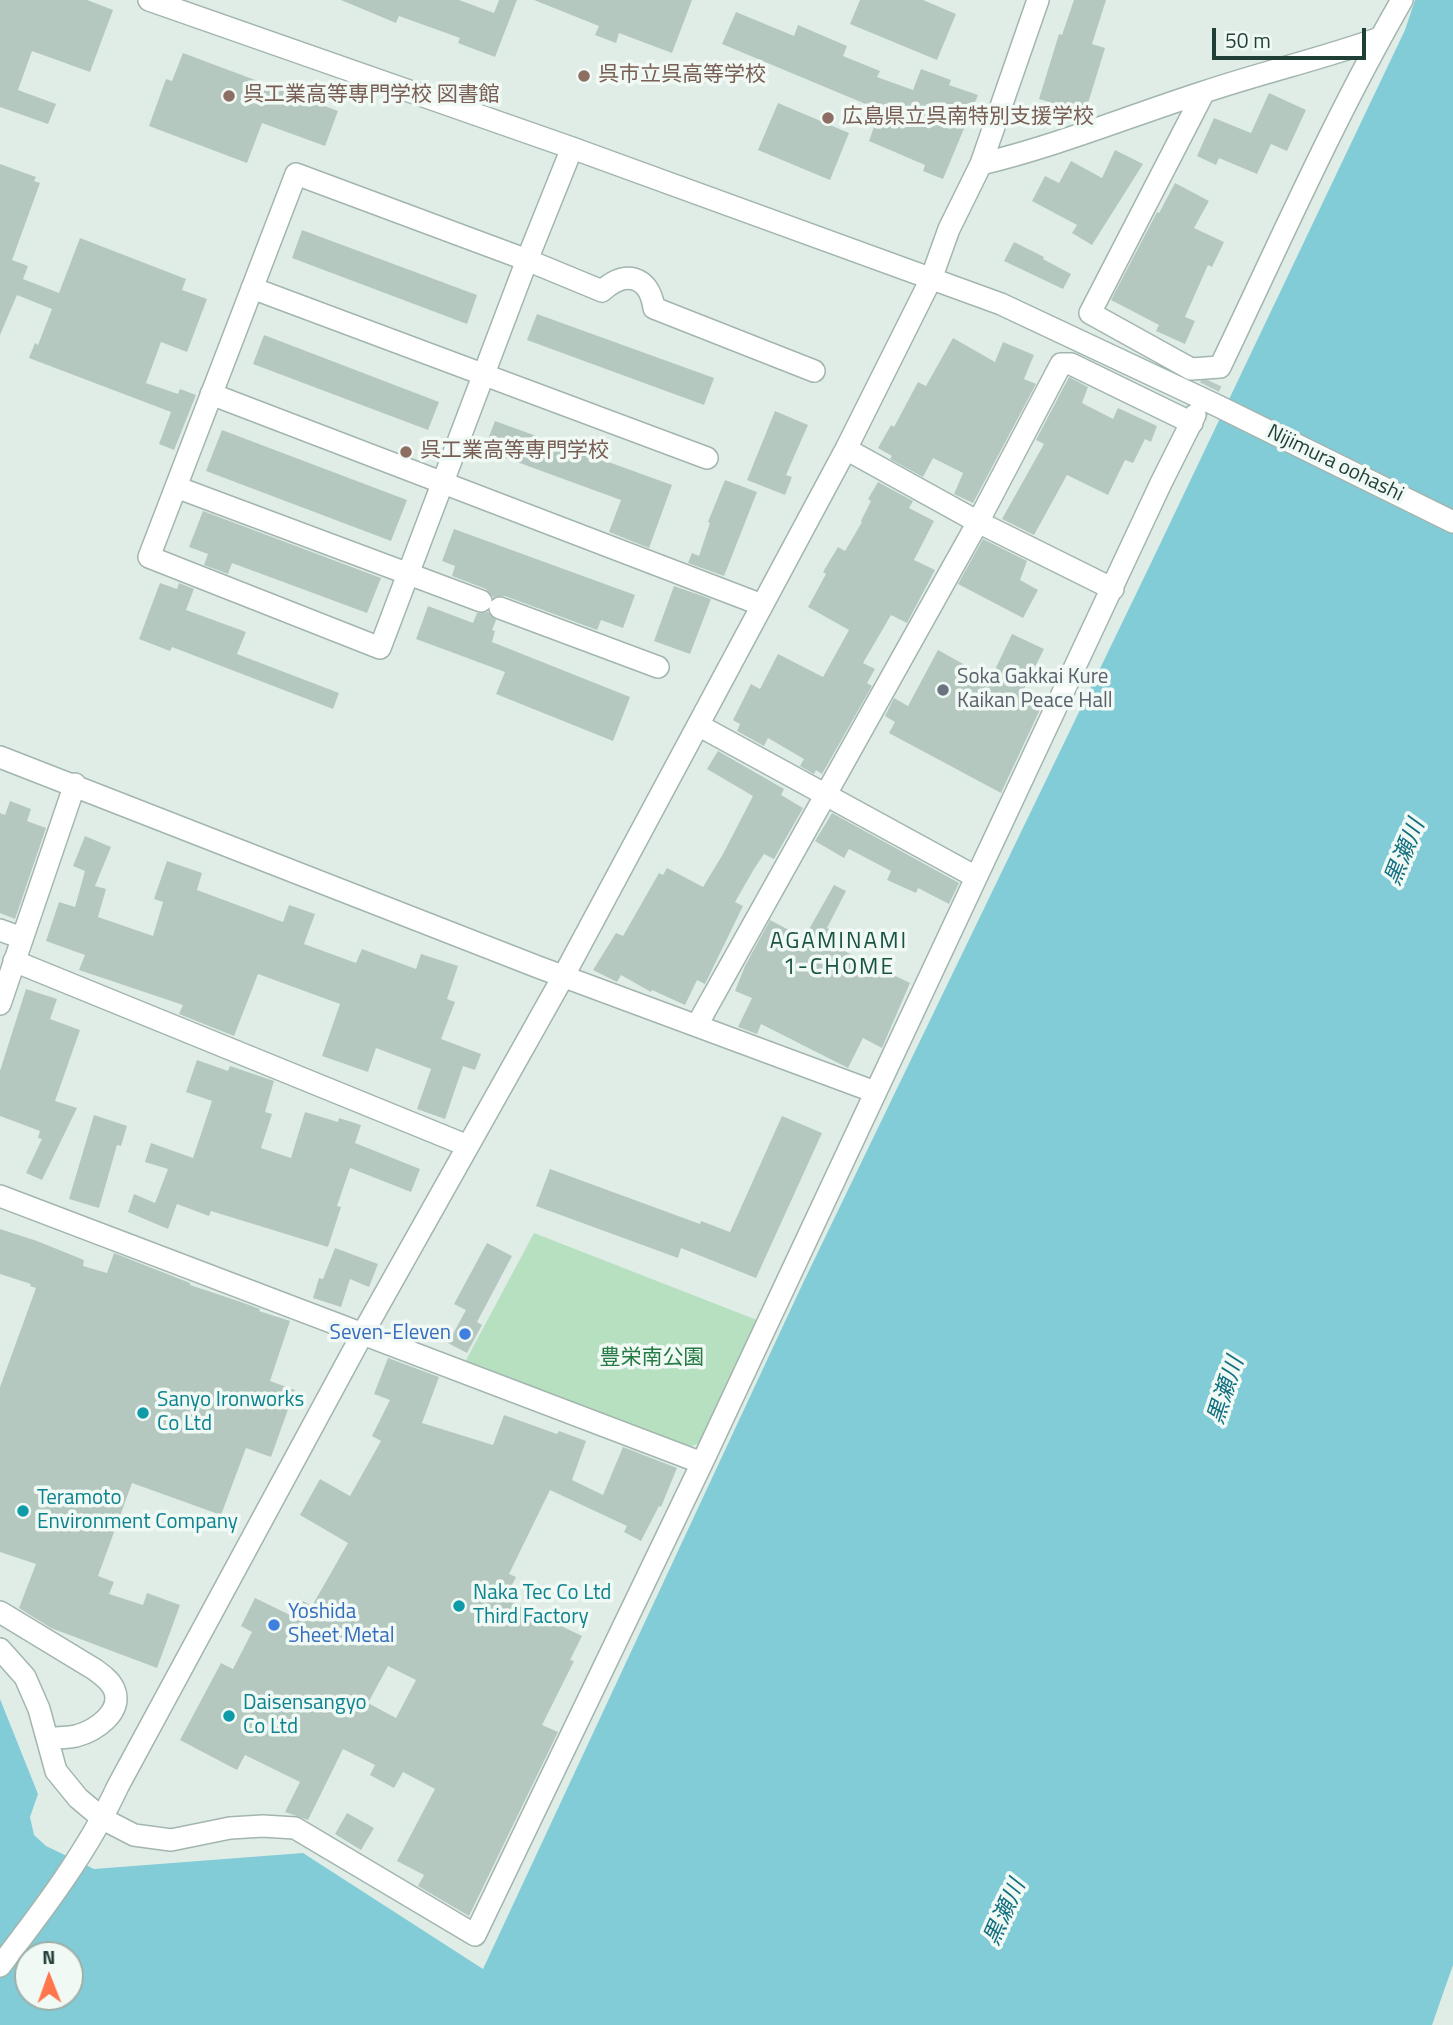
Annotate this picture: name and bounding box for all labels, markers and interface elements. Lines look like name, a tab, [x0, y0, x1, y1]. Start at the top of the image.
scale bar	[1215, 14, 1369, 58]
text: 50 m	[1225, 24, 1271, 56]
place label: 呉市立呉高等学校	[598, 63, 766, 89]
marker: 呉市立呉高等学校	[576, 68, 592, 84]
place label: 呉工業高等専門学校 図書館	[243, 83, 500, 109]
marker: 呉工業高等専門学校 図書館	[221, 88, 237, 104]
place label: 広島県立呉南特別支援学校	[842, 105, 1094, 131]
marker: 広島県立呉南特別支援学校	[820, 110, 836, 126]
street label: Nijimura oohashi	[1263, 420, 1407, 508]
place label: 呉工業高等専門学校	[420, 439, 609, 465]
marker: 呉工業高等専門学校	[398, 444, 414, 460]
place label: Soka Gakkai Kure Kaikan Peace Hall	[957, 665, 1113, 715]
marker: Soka Gakkai Kure Kaikan Peace Hall	[935, 682, 951, 698]
water label: 黒瀬川	[1380, 816, 1432, 890]
district label: AGAMINAMI 1-CHOME	[771, 928, 907, 982]
place label: Seven-Eleven	[329, 1321, 451, 1347]
marker: Seven-Eleven	[457, 1326, 473, 1342]
park label: 豊栄南公園	[600, 1346, 704, 1372]
water label: 黒瀬川	[1203, 1354, 1251, 1428]
place label: Sanyo Ironworks Co Ltd	[157, 1388, 304, 1438]
marker: Sanyo Ironworks Co Ltd	[135, 1405, 151, 1421]
place label: Teramoto Environment Company	[37, 1486, 238, 1536]
marker: Teramoto Environment Company	[15, 1503, 31, 1519]
place label: Naka Tec Co Ltd Third Factory	[473, 1581, 611, 1631]
marker: Naka Tec Co Ltd Third Factory	[451, 1598, 467, 1614]
place label: Yoshida Sheet Metal	[288, 1600, 395, 1650]
marker: Yoshida Sheet Metal	[266, 1617, 282, 1633]
place label: Daisensangyo Co Ltd	[243, 1691, 367, 1741]
marker: Daisensangyo Co Ltd	[221, 1708, 237, 1724]
water label: 黒瀬川	[979, 1876, 1033, 1950]
north arrow	[14, 1941, 84, 2011]
text: N	[42, 1942, 55, 1971]

